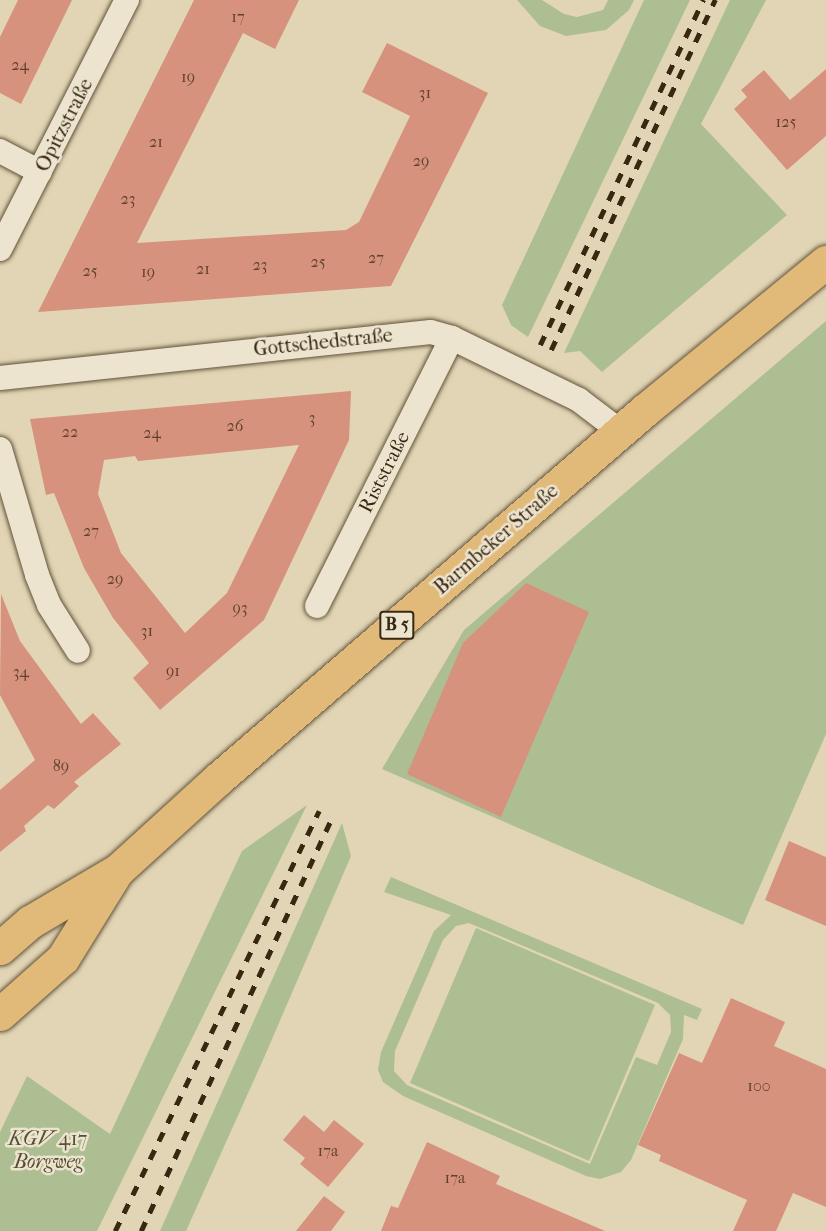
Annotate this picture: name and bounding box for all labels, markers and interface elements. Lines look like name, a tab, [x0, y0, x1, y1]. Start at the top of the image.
house number: 17	[231, 7, 245, 27]
house number: 24	[11, 55, 29, 75]
house number: 19	[181, 67, 195, 87]
street label: Opitzstraße	[30, 74, 98, 176]
house number: 31	[419, 83, 431, 103]
house number: 125	[776, 112, 796, 132]
house number: 21	[149, 132, 163, 152]
house number: 29	[413, 151, 429, 171]
house number: 23	[121, 189, 135, 209]
house number: 27	[368, 248, 384, 268]
house number: 25	[310, 252, 326, 272]
house number: 23	[253, 255, 267, 275]
house number: 21	[196, 259, 210, 279]
house number: 25	[82, 261, 98, 281]
house number: 19	[141, 262, 155, 282]
street label: Gottschedstraße	[252, 323, 394, 361]
house number: 3	[309, 408, 315, 428]
house number: 26	[227, 416, 243, 436]
house number: 22	[62, 422, 78, 442]
house number: 24	[143, 423, 161, 443]
street label: Riststraße	[353, 427, 415, 517]
street label: Barmbeker Straße	[429, 479, 563, 599]
house number: 27	[83, 521, 99, 541]
house number: 29	[107, 569, 123, 589]
house number: 93	[233, 598, 247, 618]
road number: B 5	[379, 610, 415, 640]
house number: 31	[141, 621, 153, 641]
house number: 91	[166, 661, 180, 681]
house number: 34	[13, 662, 29, 682]
house number: 89	[53, 756, 69, 776]
house number: 100	[747, 1076, 771, 1096]
park label: KGV 417 Borgweg	[9, 1127, 87, 1174]
house number: 17a	[318, 1141, 338, 1161]
house number: 17a	[445, 1168, 465, 1188]

